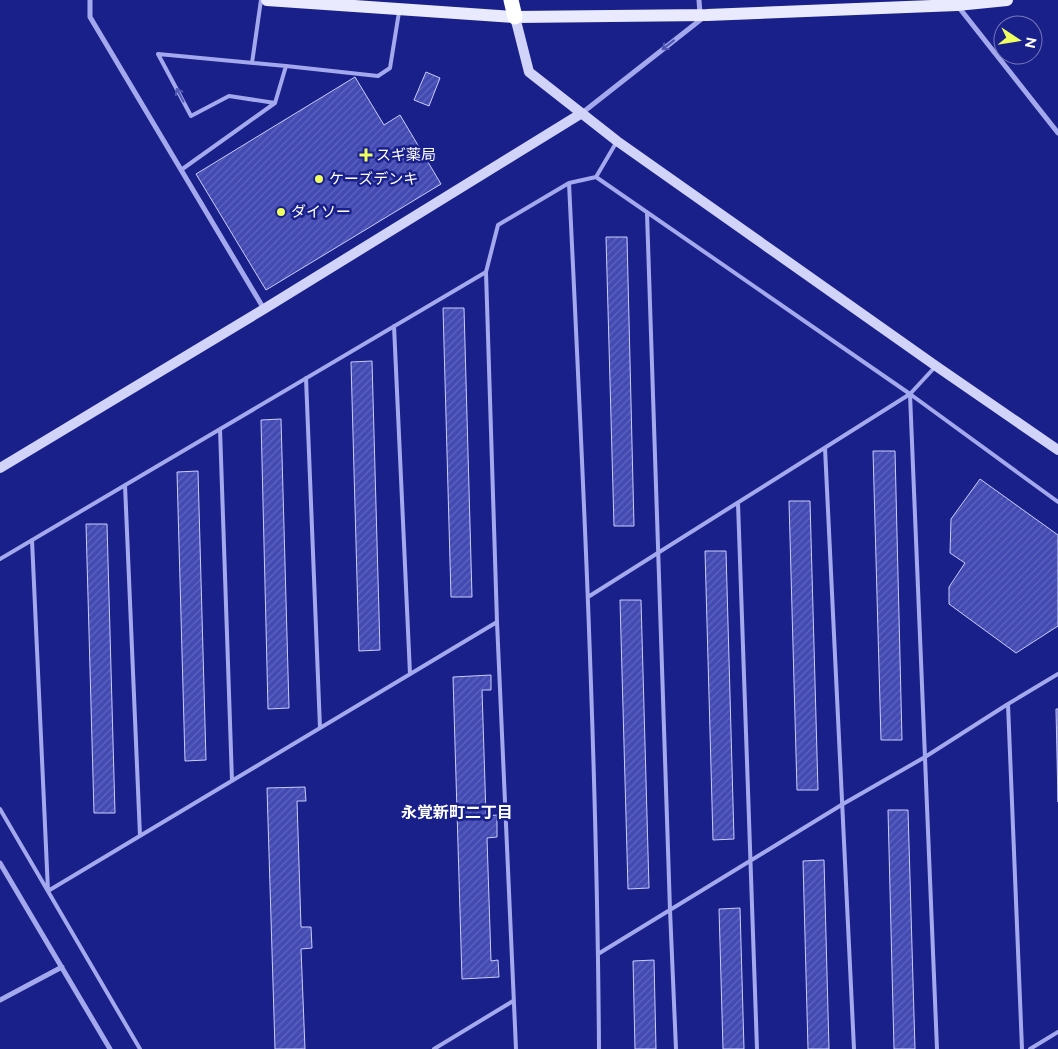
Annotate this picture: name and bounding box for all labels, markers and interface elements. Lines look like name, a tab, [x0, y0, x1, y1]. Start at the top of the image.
north arrow	[993, 15, 1043, 65]
text: N	[1022, 36, 1040, 50]
one-way arrow	[662, 40, 675, 51]
one-way arrow	[175, 88, 184, 103]
place label: スギ薬局	[376, 146, 436, 164]
marker: スギ薬局	[360, 149, 372, 161]
place label: ケーズデンキ	[329, 170, 418, 188]
marker: ケーズデンキ	[313, 173, 325, 185]
place label: ダイソー	[291, 203, 351, 221]
marker: ダイソー	[275, 206, 287, 218]
district label: 永覚新町二丁目	[401, 803, 513, 822]

